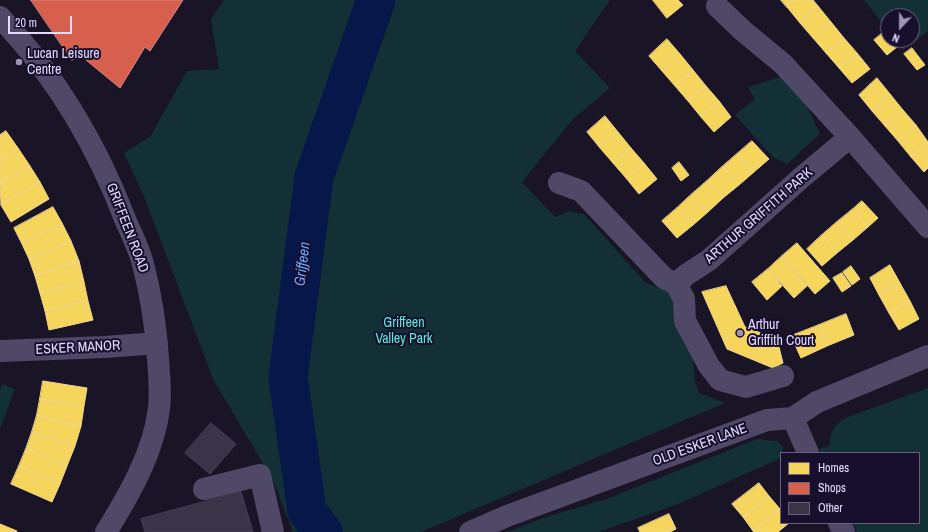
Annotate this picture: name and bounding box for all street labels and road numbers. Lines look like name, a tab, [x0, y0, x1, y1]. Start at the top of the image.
street label: ARTHUR GRIFFITH PARK	[702, 165, 816, 267]
street label: GRIFFEEN ROAD	[102, 181, 152, 275]
street label: ESKER MANOR	[35, 337, 121, 359]
street label: OLD ESKER LANE	[651, 420, 749, 470]

